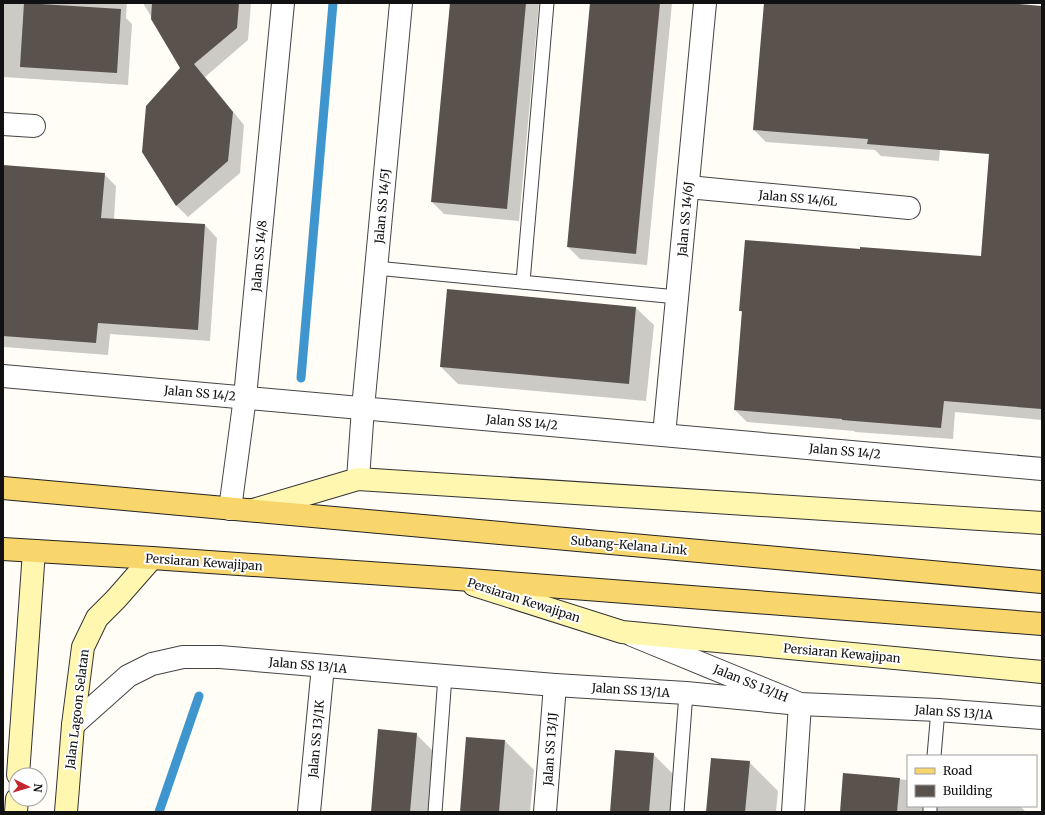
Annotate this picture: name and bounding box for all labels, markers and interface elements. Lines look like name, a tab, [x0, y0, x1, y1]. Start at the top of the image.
street label: Jalan SS 14/5J	[371, 167, 393, 245]
street label: Jalan SS 14/6J	[674, 180, 696, 258]
street label: Jalan SS 14/6L	[757, 187, 838, 209]
street label: Jalan SS 14/8	[248, 220, 270, 293]
street label: Jalan SS 14/2	[163, 382, 236, 404]
street label: Jalan SS 14/2	[485, 411, 558, 433]
street label: Jalan SS 14/2	[808, 440, 881, 462]
street label: Subang-Kelana Link	[570, 532, 688, 558]
street label: Persiaran Kewajipan	[145, 550, 263, 574]
street label: Persiaran Kewajipan	[466, 575, 582, 625]
street label: Persiaran Kewajipan	[783, 640, 901, 666]
street label: Jalan Lagoon Selatan	[62, 648, 92, 771]
street label: Jalan SS 13/1A	[267, 654, 348, 676]
street label: Jalan SS 13/1H	[711, 661, 791, 705]
street label: Jalan SS 13/1A	[590, 680, 671, 700]
street label: Jalan SS 13/1K	[305, 699, 327, 780]
street label: Jalan SS 13/1A	[913, 702, 994, 722]
street label: Jalan SS 13/1J	[540, 711, 560, 787]
legend	[907, 755, 1037, 807]
text: Road	[943, 763, 972, 778]
north arrow	[8, 767, 48, 807]
text: N	[31, 783, 45, 793]
text: Building	[943, 783, 993, 798]

